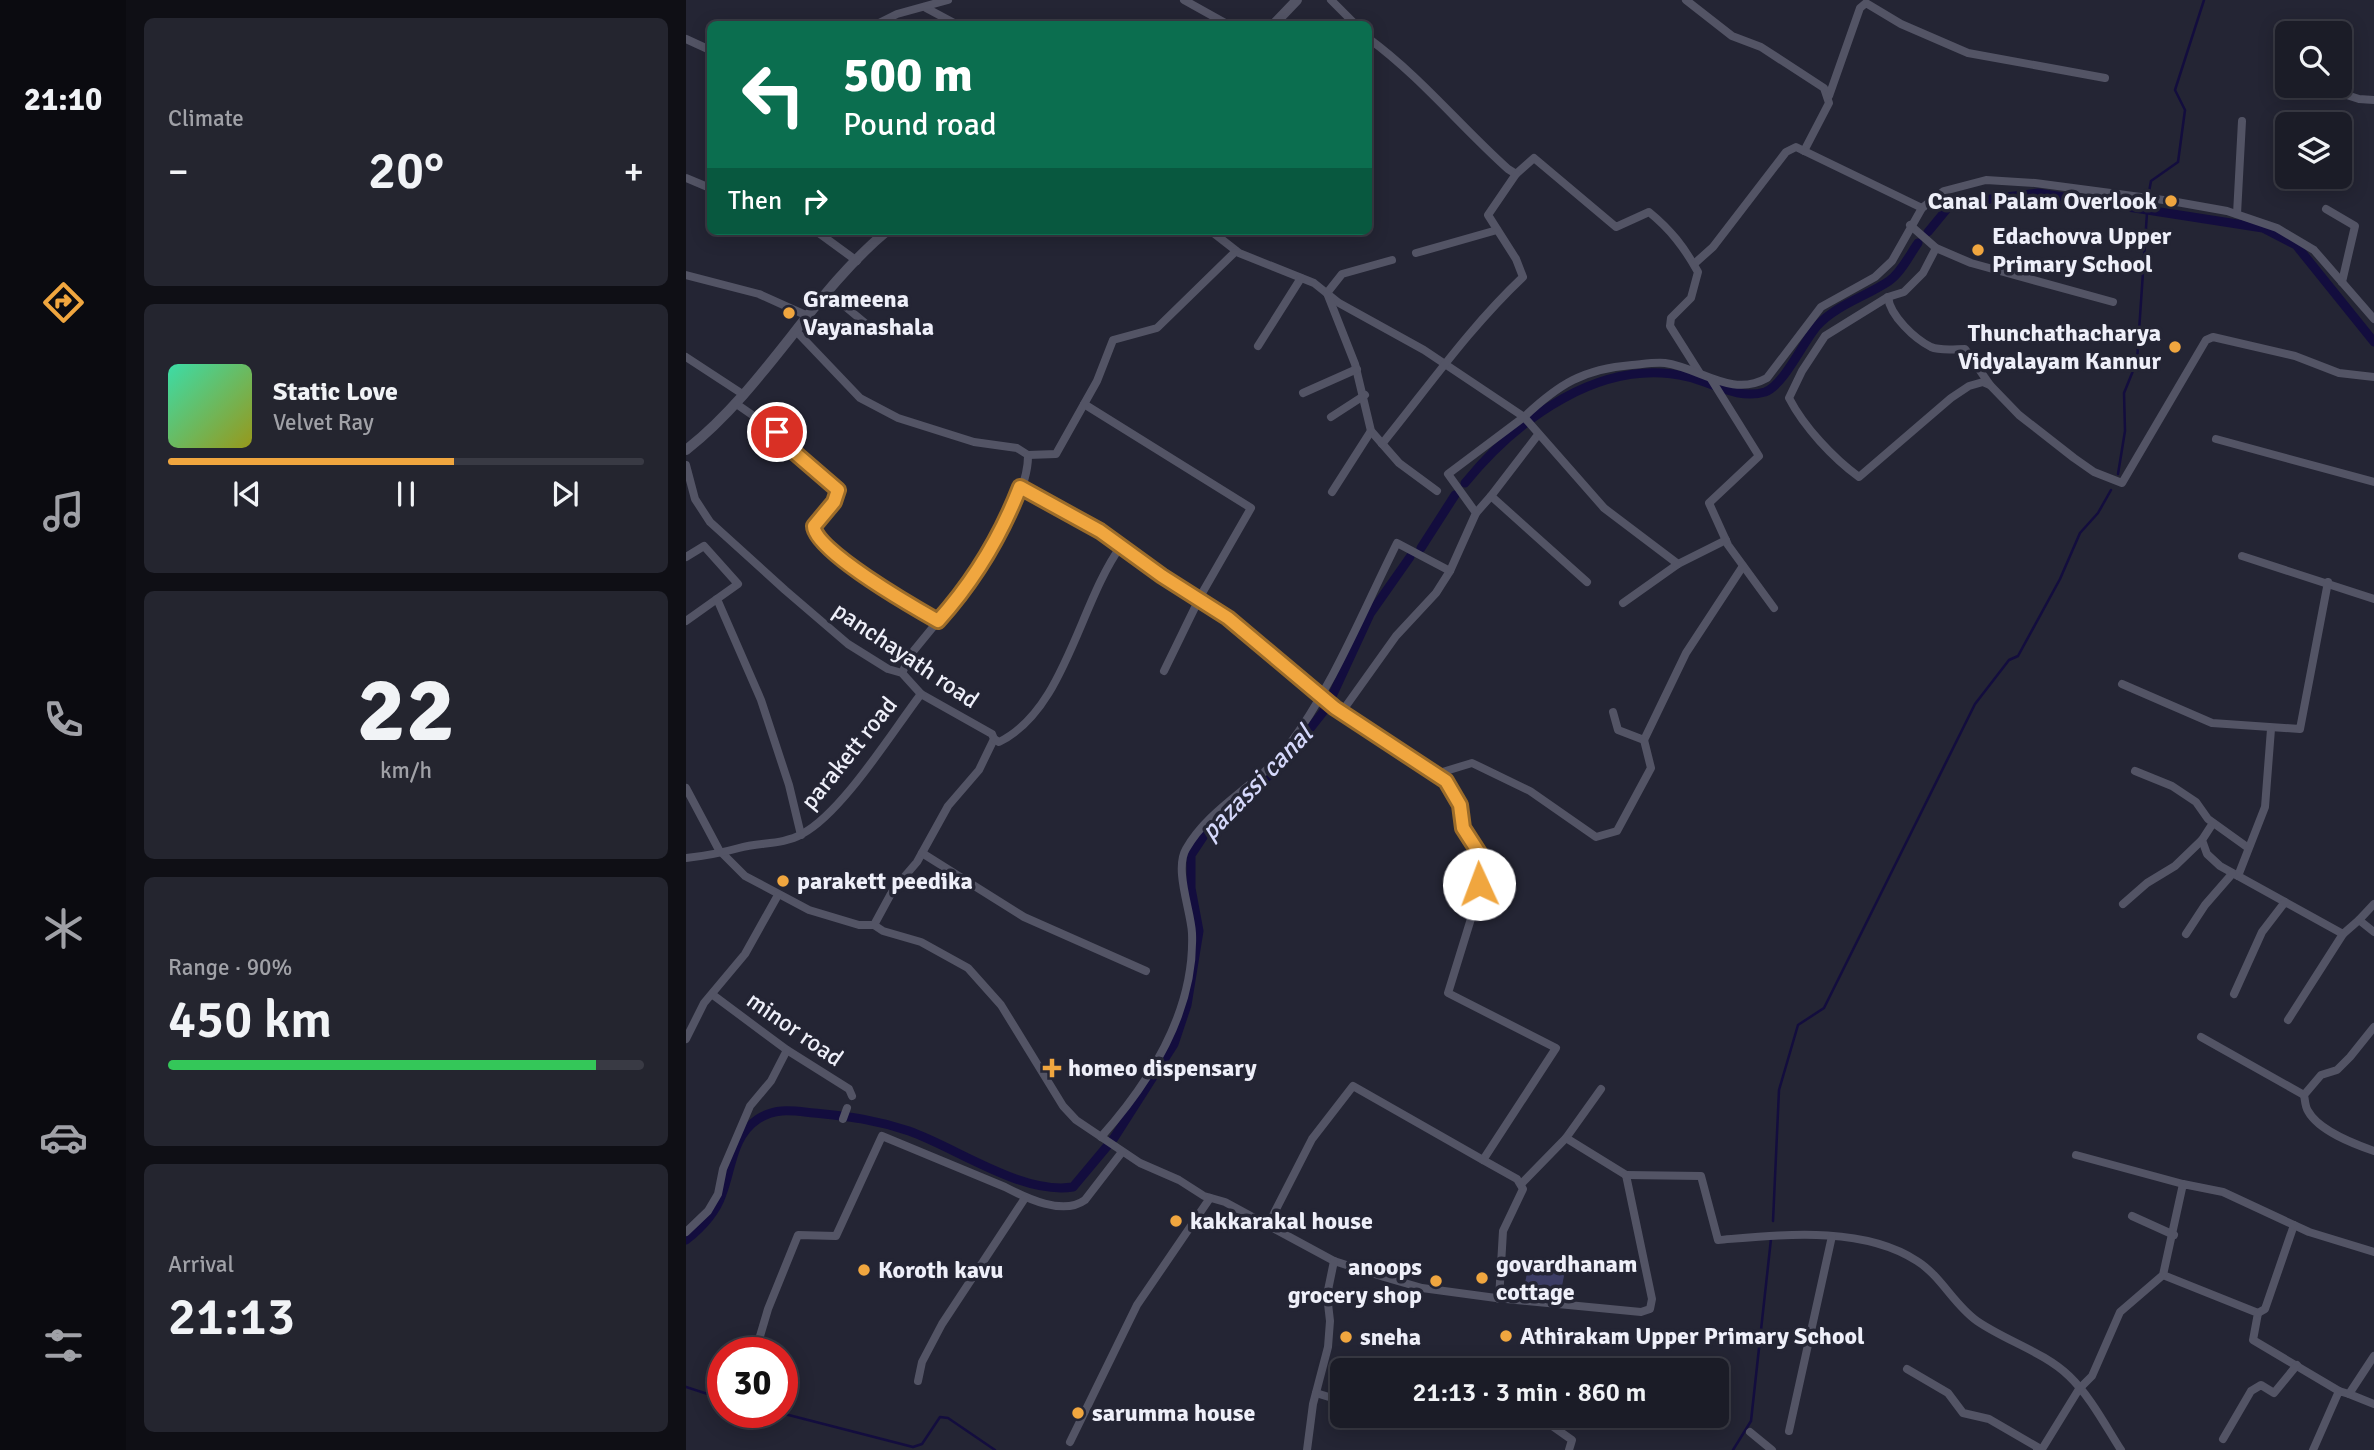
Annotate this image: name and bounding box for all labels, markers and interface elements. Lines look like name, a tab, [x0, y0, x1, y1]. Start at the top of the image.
map controls	[2275, 21, 2352, 189]
button: search	[2275, 21, 2352, 98]
text: 500 m	[843, 45, 973, 105]
icon: left	[728, 49, 819, 140]
text: 21:10	[24, 80, 102, 119]
text: Climate	[168, 104, 244, 133]
text: Pound road	[843, 105, 997, 144]
button: layers	[2275, 112, 2352, 189]
text: 20°	[368, 139, 444, 203]
text: −	[168, 148, 189, 195]
text: +	[623, 148, 644, 195]
icon: right	[796, 182, 834, 220]
text: Then	[728, 185, 782, 217]
place label: Canal Palam Overlook	[1928, 186, 2157, 216]
marker: Canal Palam Overlook	[2163, 193, 2179, 209]
place label: Edachovva Upper Primary School	[1992, 221, 2172, 279]
marker: Edachovva Upper Primary School	[1970, 242, 1986, 258]
icon: directions	[39, 278, 88, 327]
place label: Grameena Vayanashala	[803, 284, 934, 342]
marker: Grameena Vayanashala	[781, 305, 797, 321]
place label: Thunchathacharya Vidyalayam Kannur	[1958, 318, 2161, 376]
marker: Thunchathacharya Vidyalayam Kannur	[2167, 339, 2183, 355]
text: Static Love	[273, 376, 398, 408]
pin	[747, 402, 807, 462]
text: Velvet Ray	[273, 408, 374, 437]
icon: arrive	[758, 413, 796, 451]
icon: previous	[228, 475, 266, 513]
icon: pause	[387, 475, 425, 513]
icon: next	[546, 475, 584, 513]
icon: music	[39, 487, 88, 536]
street label: panchayath road	[827, 595, 985, 715]
text: 22	[357, 654, 455, 767]
street label: parakett road	[794, 690, 904, 816]
icon: phone	[39, 695, 88, 744]
water label: pazassi canal	[1194, 717, 1321, 847]
text: km/h	[380, 756, 432, 785]
position arrow	[1442, 847, 1516, 921]
place label: parakett peedika	[797, 866, 973, 896]
marker: parakett peedika	[775, 873, 791, 889]
icon: climate	[39, 904, 88, 953]
text: Range · 90%	[168, 953, 292, 982]
street label: minor road	[741, 985, 849, 1073]
text: 450 km	[168, 988, 332, 1052]
place label: homeo dispensary	[1068, 1053, 1257, 1083]
marker: homeo dispensary	[1042, 1058, 1062, 1078]
icon: car	[39, 1113, 88, 1162]
place label: kakkarakal house	[1190, 1206, 1373, 1236]
marker: kakkarakal house	[1168, 1213, 1184, 1229]
place label: govardhanam cottage	[1496, 1249, 1637, 1307]
text: Arrival	[168, 1250, 234, 1279]
place label: anoops grocery shop	[1288, 1252, 1422, 1310]
place label: Koroth kavu	[878, 1255, 1003, 1285]
marker: Koroth kavu	[856, 1262, 872, 1278]
marker: govardhanam cottage	[1474, 1270, 1490, 1286]
marker: anoops grocery shop	[1428, 1273, 1444, 1289]
text: 21:13	[168, 1285, 295, 1349]
icon: filters	[39, 1321, 88, 1370]
place label: Athirakam Upper Primary School	[1520, 1321, 1865, 1351]
place label: sneha	[1360, 1322, 1421, 1352]
marker: Athirakam Upper Primary School	[1498, 1328, 1514, 1344]
marker: sneha	[1338, 1329, 1354, 1345]
speed limit sign: 30	[707, 1337, 798, 1428]
text: 21:13 · 3 min · 860 m	[1413, 1377, 1646, 1409]
place label: sarumma house	[1092, 1398, 1255, 1428]
marker: sarumma house	[1070, 1405, 1086, 1421]

